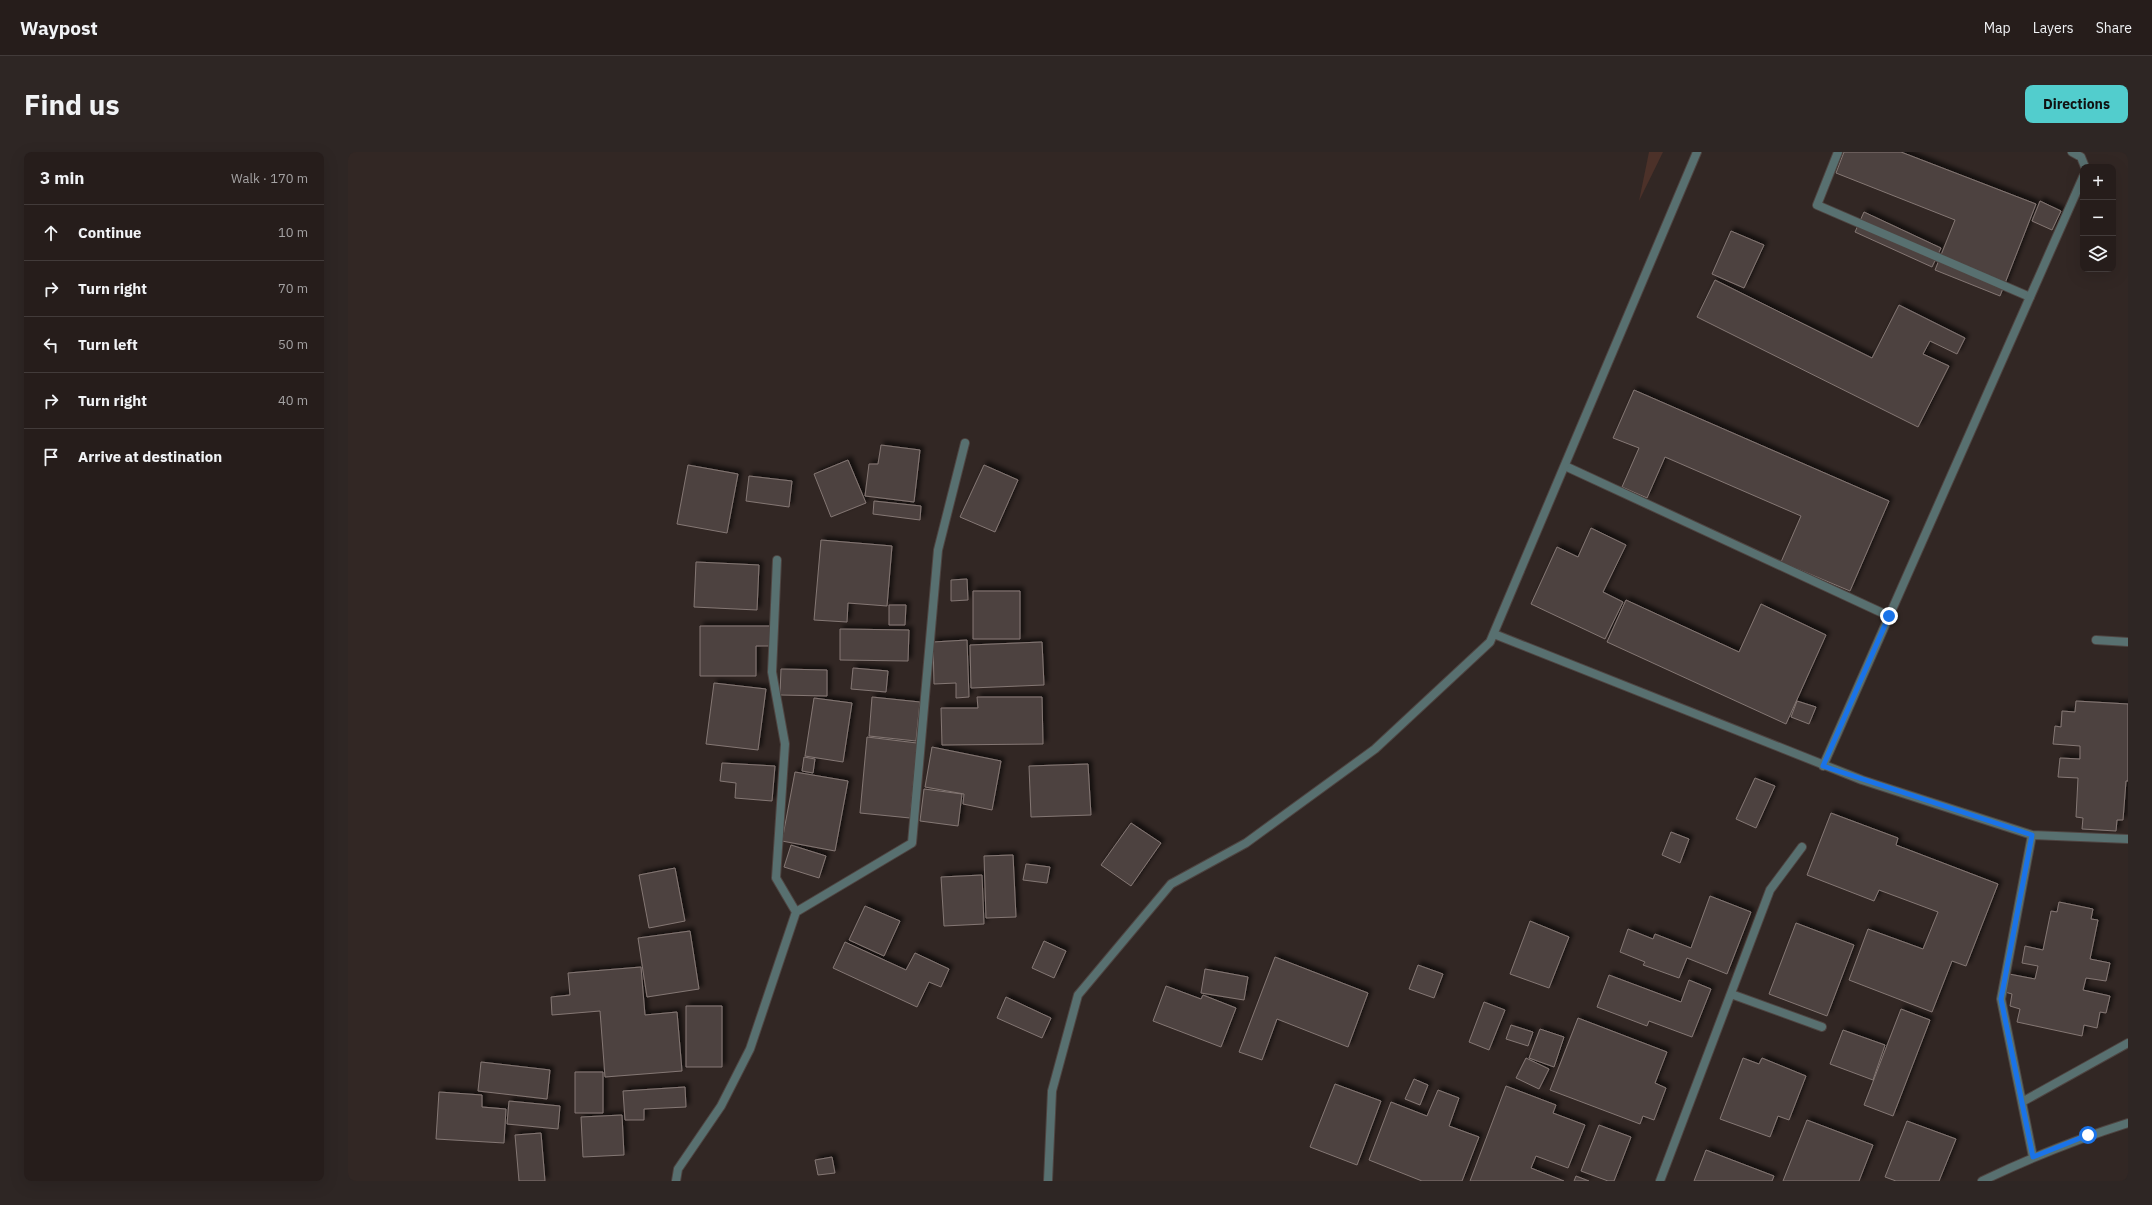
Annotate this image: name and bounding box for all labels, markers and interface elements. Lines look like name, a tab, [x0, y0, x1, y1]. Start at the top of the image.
text: Waypost	[20, 16, 98, 40]
text: Map	[1984, 19, 2011, 37]
text: Layers	[2033, 19, 2074, 37]
text: Share	[2096, 19, 2132, 37]
button: Directions	[2025, 85, 2128, 123]
text: Find us	[24, 86, 120, 123]
map controls	[2080, 164, 2116, 272]
button: +	[2080, 164, 2116, 200]
text: 3 min	[40, 167, 84, 189]
text: Walk · 170 m	[231, 170, 308, 187]
button: −	[2080, 200, 2116, 236]
icon: ahead	[40, 222, 62, 244]
text: Continue	[78, 223, 142, 242]
text: 10 m	[278, 224, 308, 241]
button: layers	[2080, 236, 2116, 272]
icon: right	[40, 278, 62, 300]
text: Turn right	[78, 279, 147, 298]
text: 70 m	[278, 280, 308, 297]
icon: left	[40, 334, 62, 356]
text: Turn left	[78, 335, 138, 354]
text: 50 m	[278, 336, 308, 353]
icon: right	[40, 390, 62, 412]
text: Turn right	[78, 391, 147, 410]
text: 40 m	[278, 392, 308, 409]
icon: arrive	[40, 446, 62, 468]
text: Arrive at destination	[78, 447, 222, 466]
route end	[1880, 607, 1898, 625]
route start	[2079, 1126, 2097, 1144]

